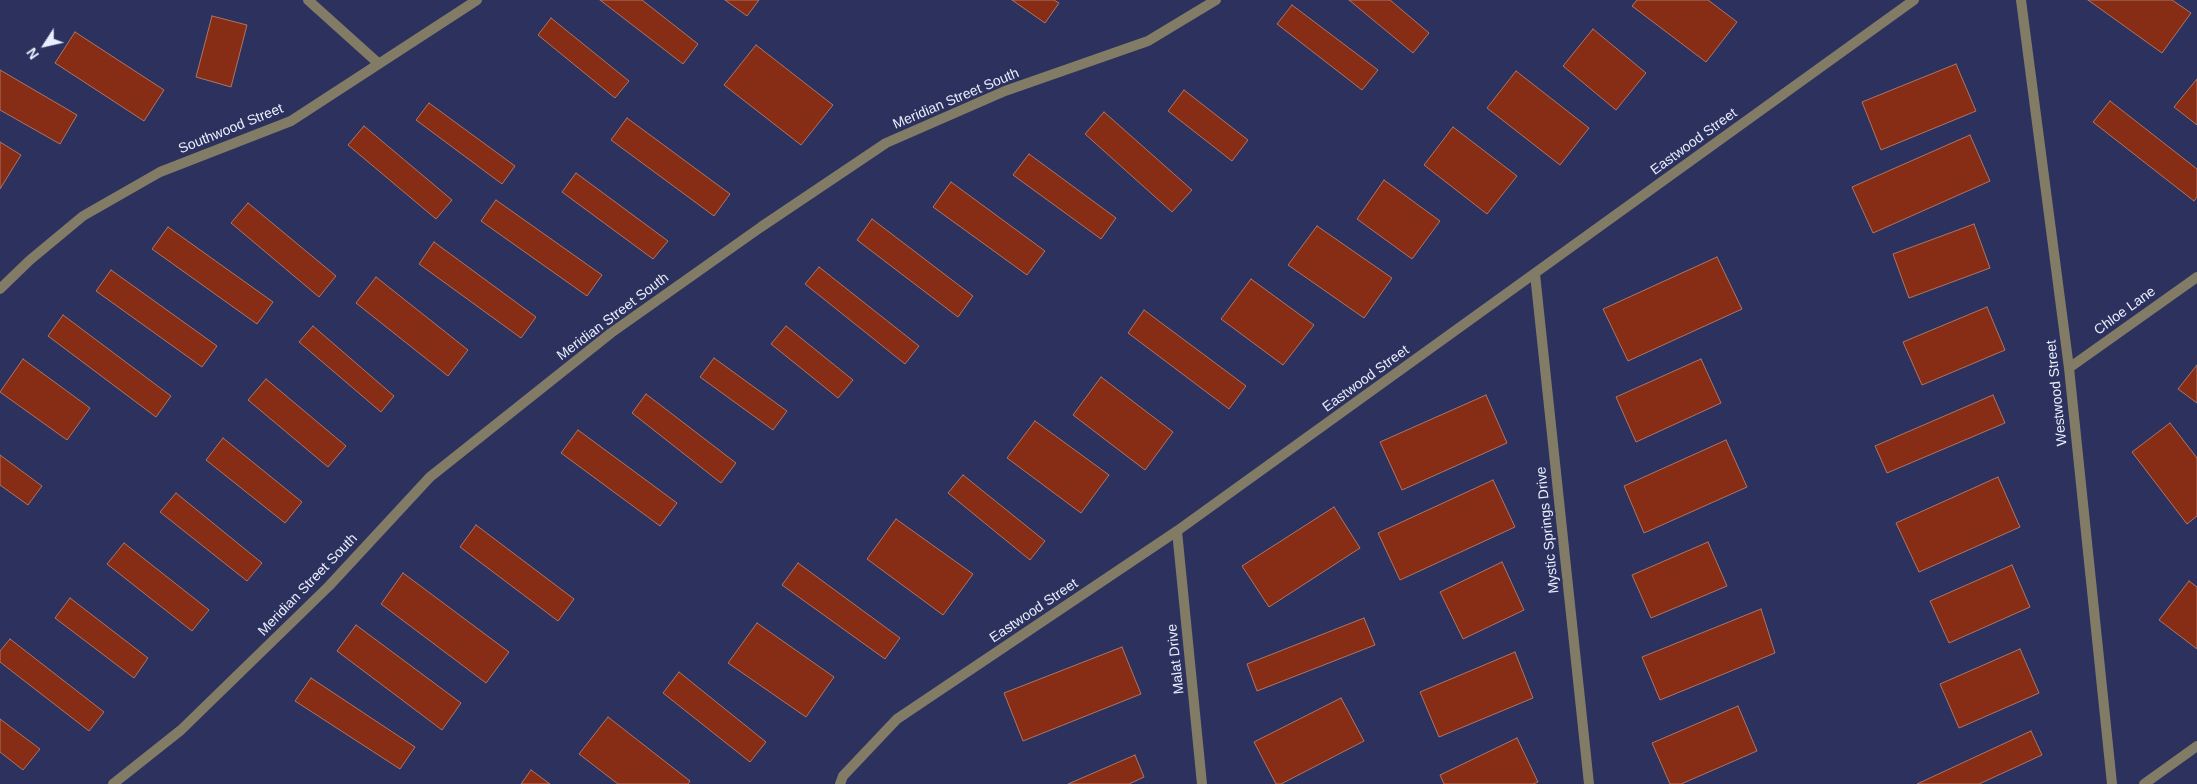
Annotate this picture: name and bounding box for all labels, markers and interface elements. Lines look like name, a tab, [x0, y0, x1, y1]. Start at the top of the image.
north arrow	[20, 20, 70, 70]
text: N	[23, 45, 42, 62]
street label: Meridian Street South	[890, 65, 1022, 133]
street label: Southwood Street	[176, 100, 286, 158]
street label: Eastwood Street	[1648, 105, 1740, 179]
street label: Meridian Street South	[554, 270, 672, 364]
street label: Chloe Lane	[2091, 283, 2159, 339]
street label: Westwood Street	[2043, 339, 2071, 447]
street label: Eastwood Street	[1320, 342, 1412, 416]
street label: Mystic Springs Drive	[1533, 466, 1563, 594]
street label: Meridian Street South	[255, 530, 361, 640]
street label: Eastwood Street	[987, 575, 1081, 647]
street label: Malat Drive	[1164, 623, 1188, 695]

